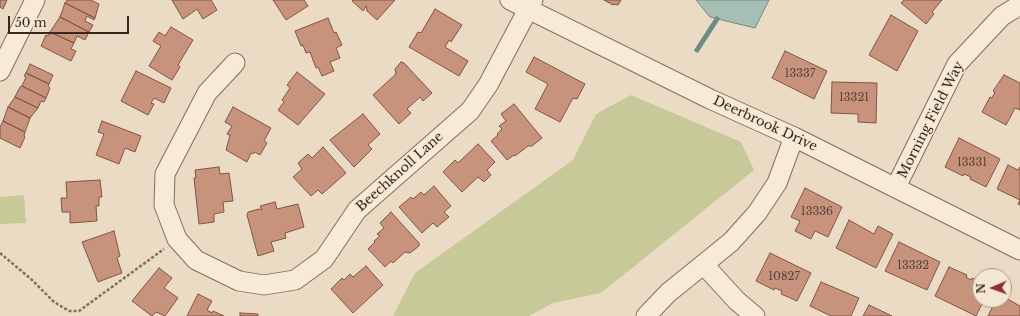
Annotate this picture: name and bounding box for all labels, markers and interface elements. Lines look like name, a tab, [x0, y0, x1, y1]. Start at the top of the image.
scale bar	[10, 8, 131, 34]
text: 50 m	[15, 15, 47, 30]
street label: Morning Field Way	[895, 59, 967, 181]
house number: 13337	[785, 67, 815, 81]
house number: 13321	[839, 91, 869, 105]
street label: Deerbrook Drive	[710, 93, 820, 155]
street label: Beechknoll Lane	[353, 129, 447, 215]
house number: 13331	[957, 156, 987, 170]
house number: 13336	[801, 205, 833, 219]
house number: 13332	[897, 259, 929, 273]
north arrow	[972, 268, 1012, 308]
house number: 10827	[768, 270, 800, 284]
text: N	[974, 283, 988, 294]

